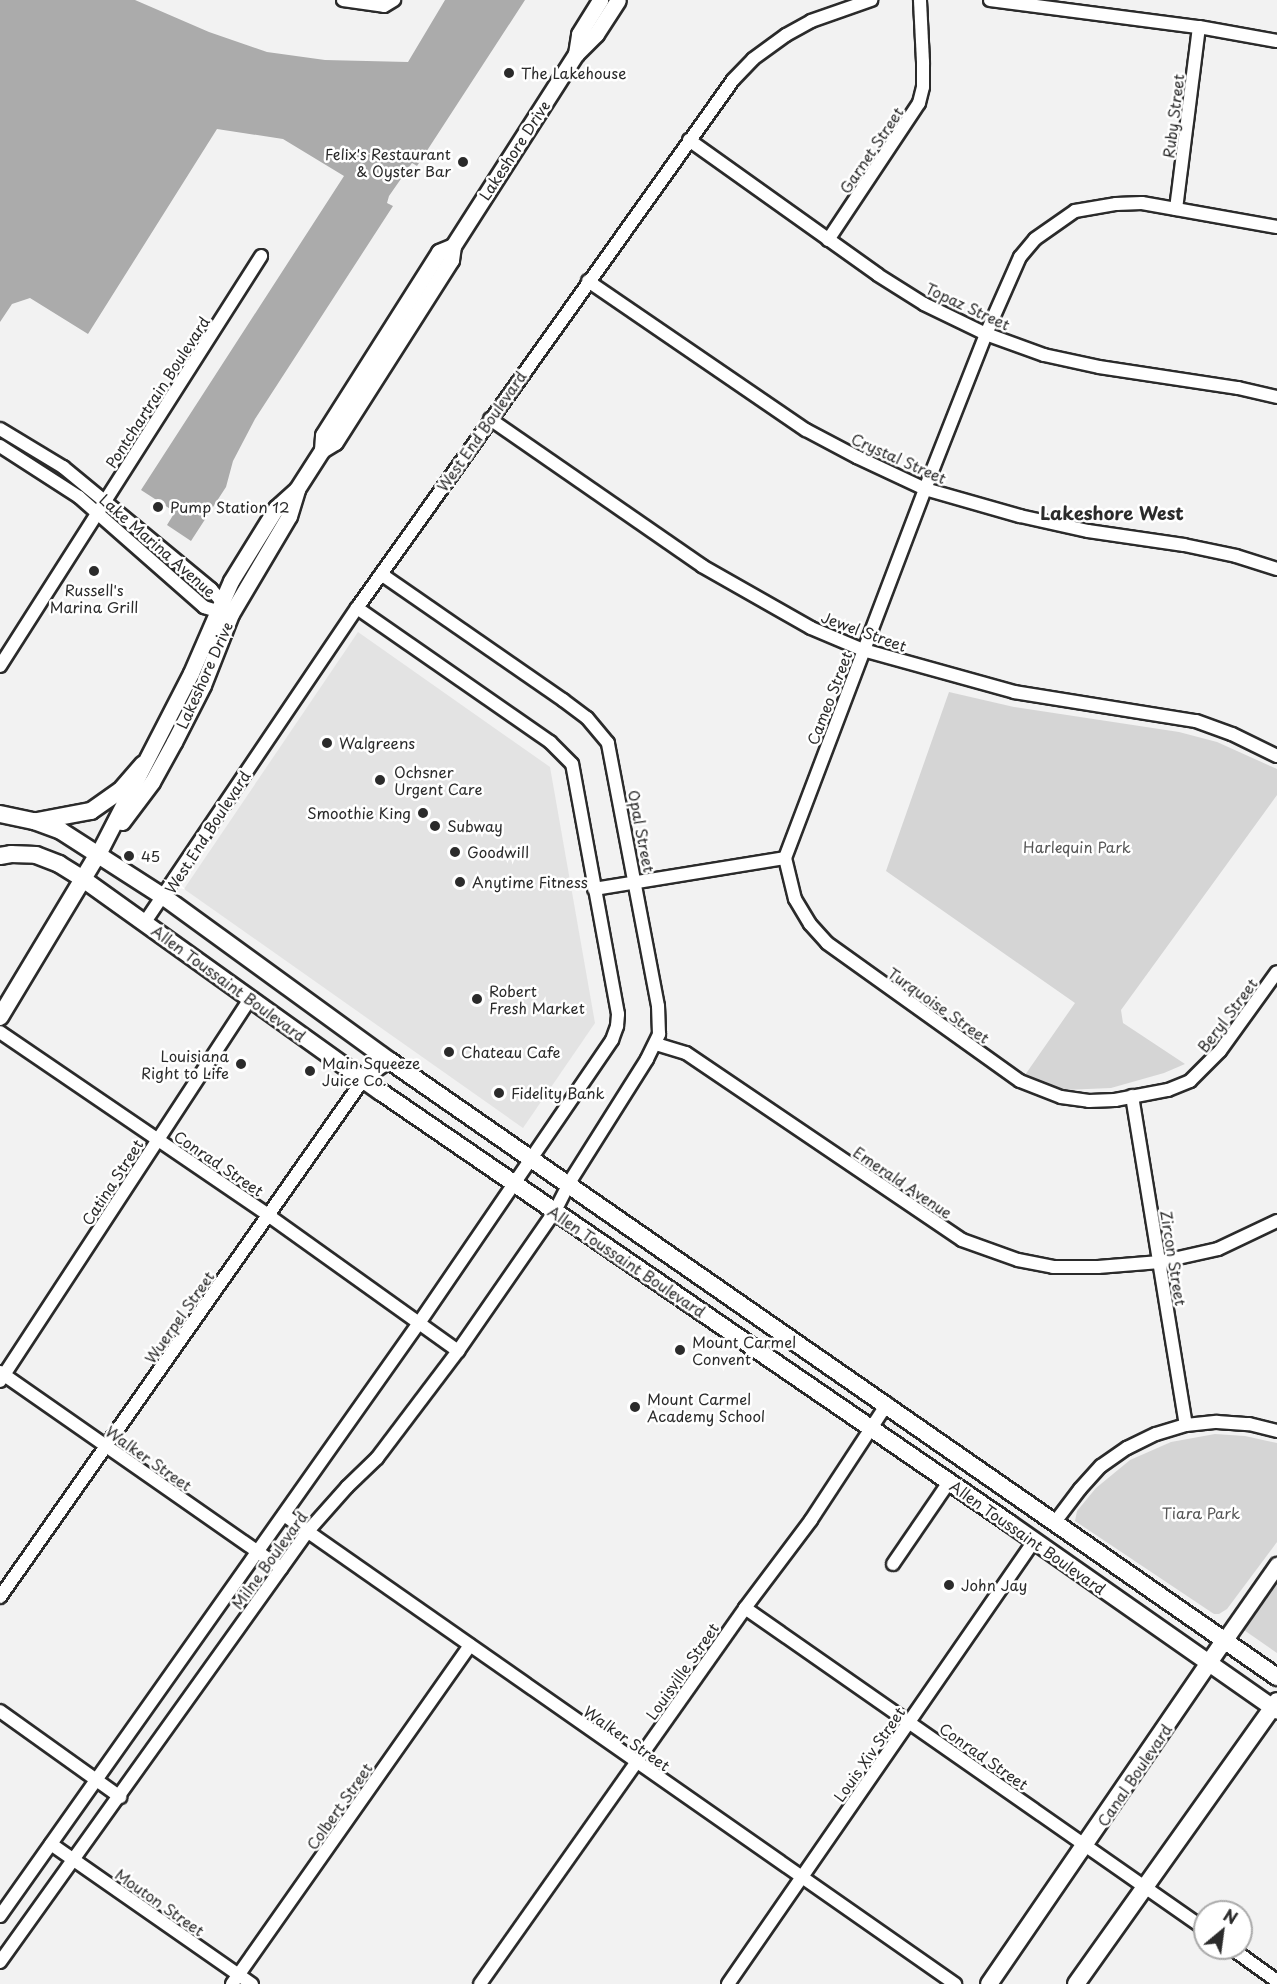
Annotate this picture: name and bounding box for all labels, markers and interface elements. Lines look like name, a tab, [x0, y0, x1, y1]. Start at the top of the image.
place label: The Lakehouse	[521, 64, 629, 82]
marker: The Lakehouse	[502, 66, 516, 80]
street label: Ruby Street	[1159, 72, 1187, 160]
street label: Lakeshore Drive	[475, 96, 553, 204]
street label: Garnet Street	[835, 103, 907, 197]
place label: Felix's Restaurant & Oyster Bar	[324, 144, 451, 179]
marker: Felix's Restaurant & Oyster Bar	[456, 155, 470, 169]
street label: Topaz Street	[923, 279, 1013, 333]
street label: Pontchartrain Boulevard	[101, 313, 213, 471]
street label: West End Boulevard	[432, 367, 530, 495]
street label: Crystal Street	[848, 429, 950, 487]
street label: Lake Marina Avenue	[96, 490, 220, 600]
place label: Pump Station 12	[170, 498, 290, 516]
marker: Pump Station 12	[151, 500, 165, 514]
district label: Lakeshore West	[1040, 502, 1184, 524]
marker: Russell's Marina Grill	[87, 564, 101, 578]
place label: Russell's Marina Grill	[50, 580, 138, 615]
street label: Jewel Street	[819, 607, 909, 655]
street label: Lakeshore Drive	[172, 618, 236, 732]
street label: Cameo Street	[803, 648, 855, 748]
place label: Walgreens	[339, 734, 415, 752]
marker: Walgreens	[320, 736, 334, 750]
place label: Ochsner Urgent Care	[394, 762, 483, 797]
street label: West End Boulevard	[160, 767, 254, 897]
marker: Ochsner Urgent Care	[371, 771, 389, 789]
street label: Opal Street	[625, 788, 659, 874]
place label: Smoothie King	[308, 804, 411, 822]
marker: Smoothie King	[416, 806, 430, 820]
place label: Subway	[447, 817, 503, 835]
marker: Subway	[428, 819, 442, 833]
park label: Harlequin Park	[1023, 838, 1131, 856]
place label: Goodwill	[467, 843, 529, 861]
marker: Goodwill	[448, 845, 462, 859]
place label: 45	[141, 847, 160, 865]
marker: 45	[122, 849, 136, 863]
place label: Anytime Fitness	[472, 873, 587, 891]
marker: Anytime Fitness	[453, 875, 467, 889]
street label: Allen Toussaint Boulevard	[148, 921, 310, 1045]
street label: Turquoise Street	[885, 963, 993, 1047]
street label: Beryl Street	[1193, 975, 1261, 1055]
place label: Robert Fresh Market	[489, 981, 585, 1016]
marker: Robert Fresh Market	[470, 992, 484, 1006]
place label: Chateau Cafe	[461, 1043, 561, 1061]
marker: Chateau Cafe	[442, 1045, 456, 1059]
place label: Louisiana Right to Life	[141, 1046, 229, 1081]
place label: Main Squeeze Juice Co.	[322, 1053, 421, 1088]
marker: Louisiana Right to Life	[234, 1057, 248, 1071]
marker: Main Squeeze Juice Co.	[303, 1064, 317, 1078]
place label: Fidelity Bank	[511, 1084, 605, 1102]
marker: Fidelity Bank	[492, 1086, 506, 1100]
street label: Conrad Street	[171, 1127, 267, 1199]
street label: Catina Street	[78, 1136, 146, 1228]
street label: Emerald Avenue	[850, 1142, 956, 1222]
street label: Allen Toussaint Boulevard	[545, 1201, 709, 1321]
street label: Zircon Street	[1158, 1209, 1190, 1307]
street label: Wuerpel Street	[140, 1267, 218, 1367]
place label: Mount Carmel Convent	[692, 1332, 796, 1367]
marker: Mount Carmel Convent	[673, 1343, 687, 1357]
place label: Mount Carmel Academy School	[647, 1389, 767, 1424]
marker: Mount Carmel Academy School	[628, 1400, 642, 1414]
street label: Walker Street	[102, 1421, 196, 1495]
street label: Allen Toussaint Boulevard	[946, 1476, 1110, 1598]
park label: Tiara Park	[1162, 1504, 1240, 1522]
street label: Milne Boulevard	[228, 1508, 310, 1612]
place label: John Jay	[961, 1576, 1027, 1594]
marker: John Jay	[942, 1578, 956, 1592]
street label: Louisville Street	[642, 1619, 722, 1723]
street label: Walker Street	[580, 1701, 674, 1775]
street label: Louis Xiv Street	[829, 1703, 909, 1805]
street label: Conrad Street	[936, 1719, 1032, 1793]
street label: Canal Boulevard	[1093, 1721, 1175, 1829]
street label: Colbert Street	[302, 1759, 376, 1853]
street label: Mouton Street	[112, 1865, 208, 1939]
north arrow	[1193, 1900, 1253, 1960]
text: N	[1219, 1902, 1242, 1930]

